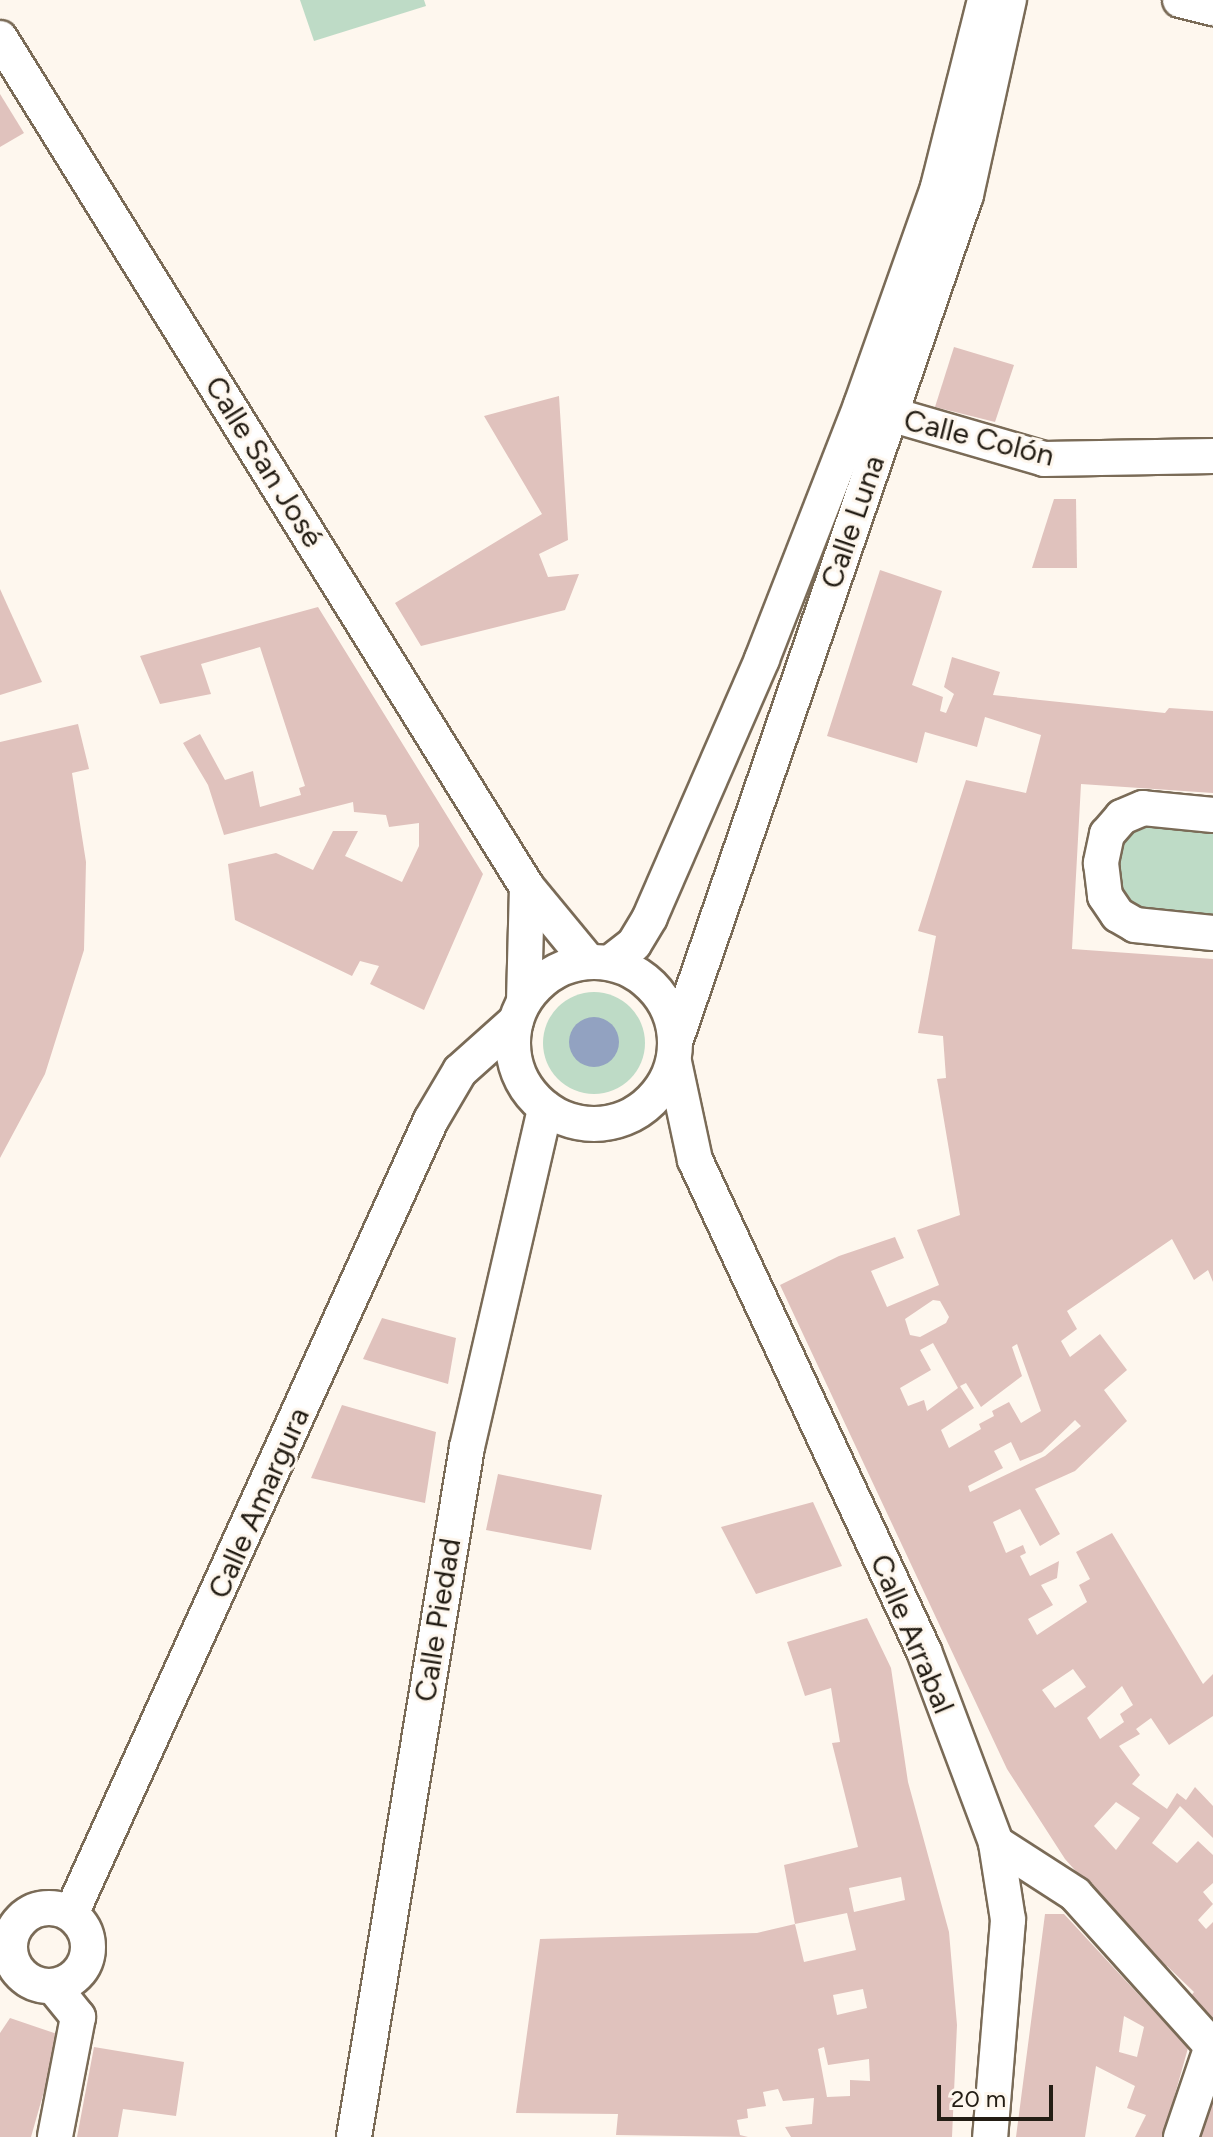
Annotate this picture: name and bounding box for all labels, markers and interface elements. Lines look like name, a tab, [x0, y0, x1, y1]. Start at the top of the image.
street label: Calle San José	[197, 370, 331, 554]
street label: Calle Colón	[900, 402, 1058, 474]
street label: Calle Luna	[813, 451, 893, 593]
street label: Calle Amargura	[201, 1402, 317, 1604]
street label: Calle Piedad	[407, 1536, 469, 1704]
street label: Calle Arrabal	[862, 1549, 962, 1719]
scale bar	[941, 2069, 1057, 2119]
text: 20 m	[951, 2084, 1006, 2113]

